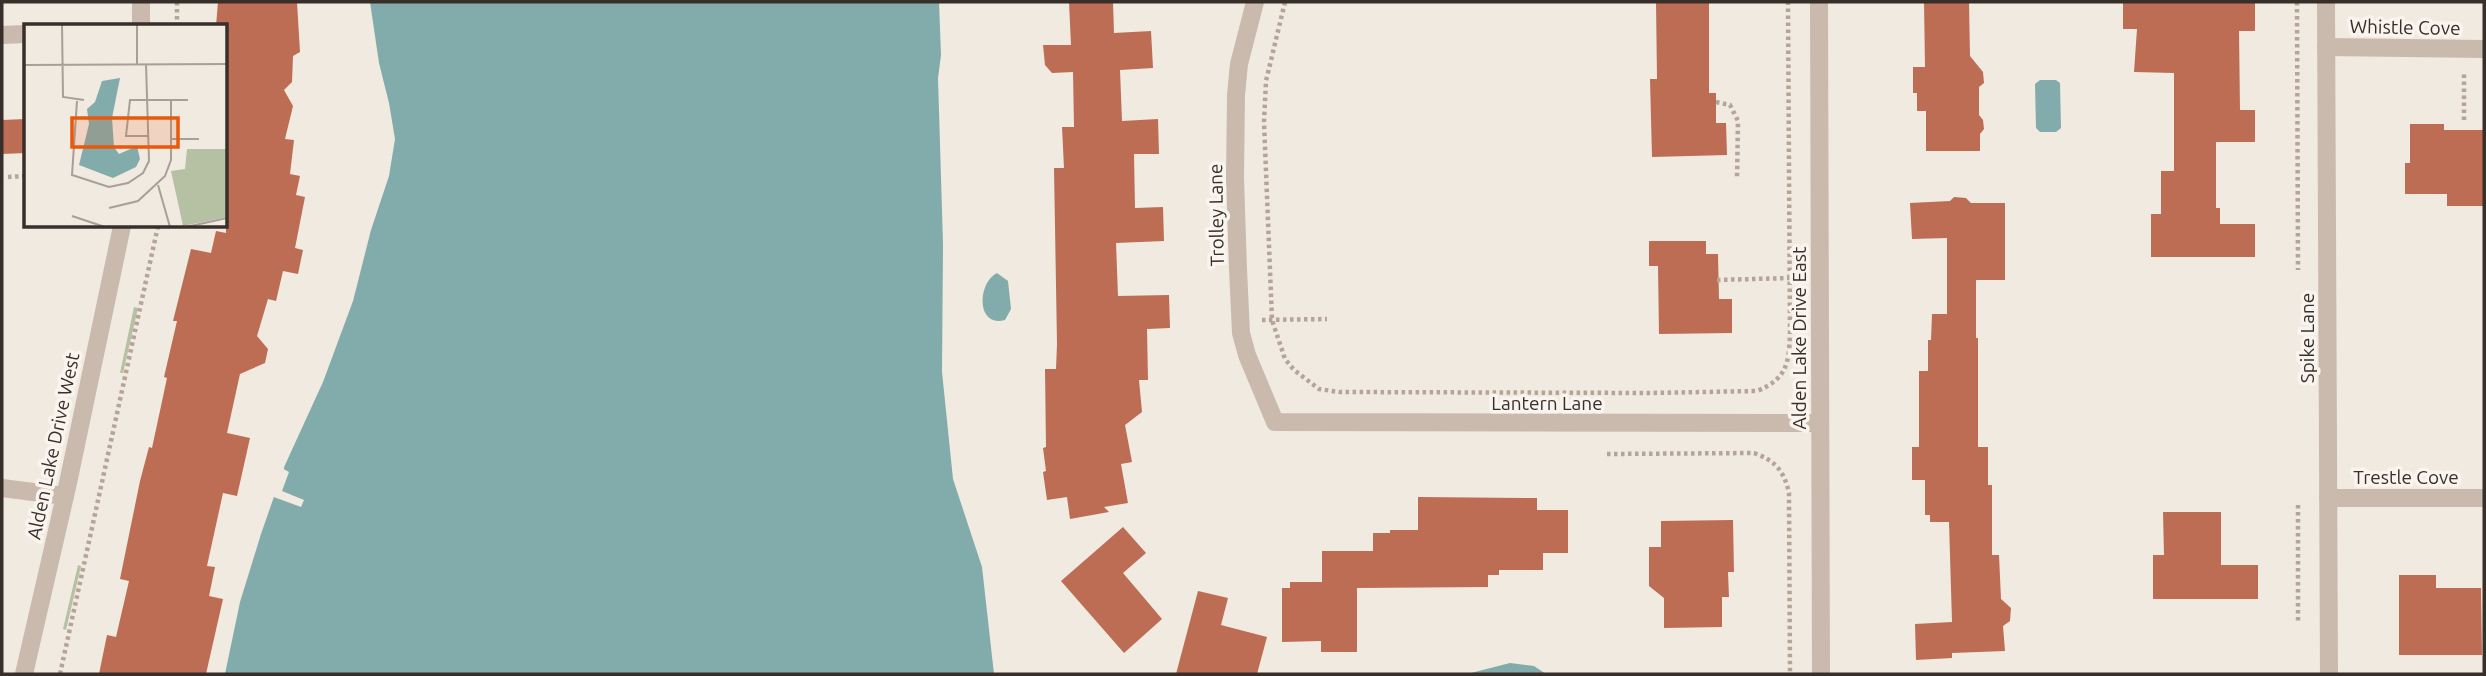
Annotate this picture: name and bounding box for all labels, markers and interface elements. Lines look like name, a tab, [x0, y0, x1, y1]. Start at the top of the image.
street label: Whistle Cove	[2349, 15, 2461, 39]
inset map	[24, 24, 228, 228]
street label: Trolley Lane	[1204, 163, 1228, 267]
street label: Alden Lake Drive East	[1788, 246, 1810, 430]
street label: Spike Lane	[2296, 293, 2318, 383]
street label: Alden Lake Drive West	[22, 350, 84, 541]
street label: Lantern Lane	[1491, 392, 1603, 414]
street label: Trestle Cove	[2353, 466, 2459, 488]

